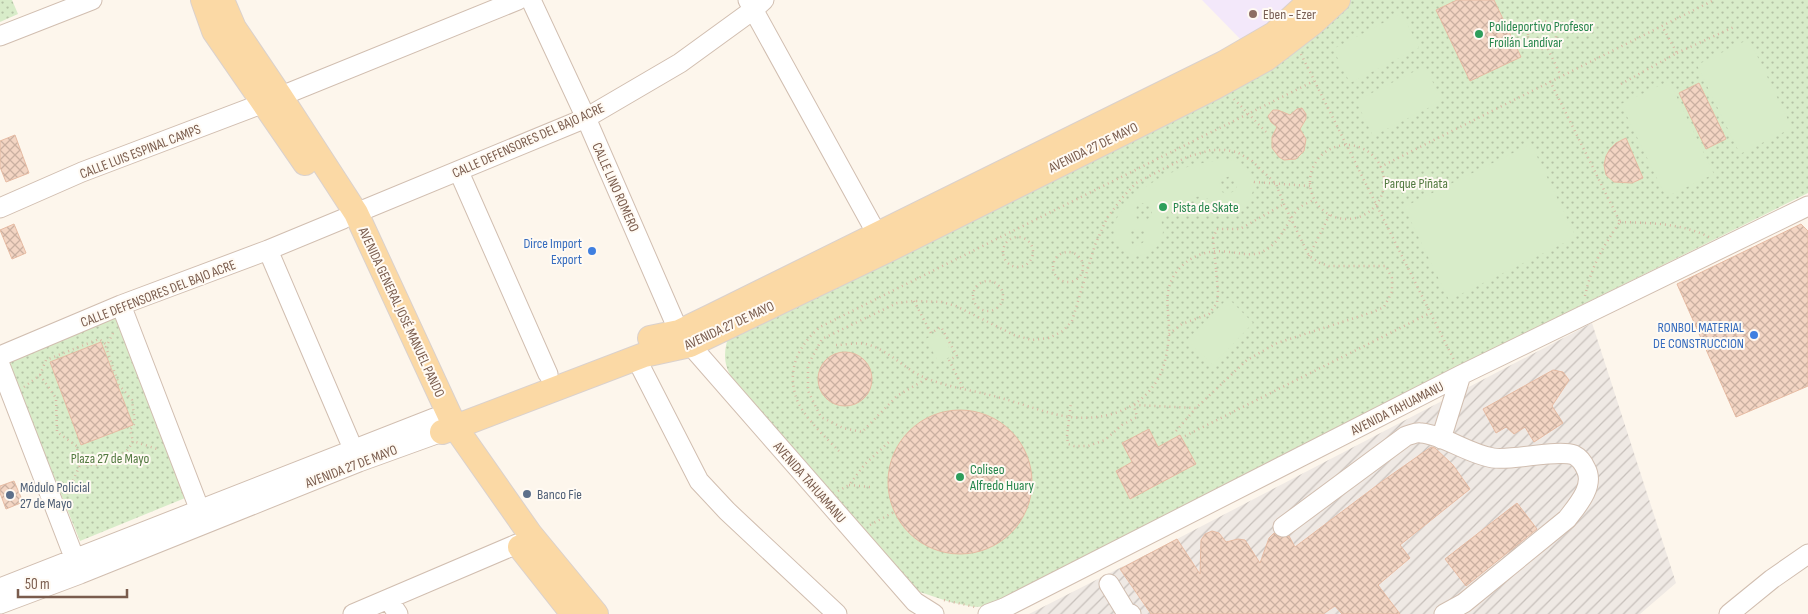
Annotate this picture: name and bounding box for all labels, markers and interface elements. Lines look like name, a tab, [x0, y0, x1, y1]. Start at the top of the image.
place label: Eben - Ezer	[1263, 6, 1316, 23]
marker: Eben - Ezer	[1247, 8, 1259, 20]
place label: Polideportivo Profesor Froilán Landívar	[1489, 18, 1593, 51]
marker: Polideportivo Profesor Froilán Landívar	[1473, 28, 1485, 40]
street label: CALLE DEFENSORES DEL BAJO ACRE	[449, 99, 607, 182]
street label: AVENIDA 27 DE MAYO	[1045, 118, 1141, 177]
street label: CALLE LUIS ESPINAL CAMPS	[77, 121, 203, 182]
street label: CALLE LINO ROMERO	[588, 140, 643, 235]
park label: Parque Piñata	[1384, 175, 1448, 192]
place label: Pista de Skate	[1173, 199, 1239, 216]
marker: Pista de Skate	[1157, 201, 1169, 213]
street label: AVENIDA GENERAL JOSÉ MANUEL PANDO	[354, 224, 449, 400]
place label: Dirce Import Export	[523, 235, 582, 268]
marker: Dirce Import Export	[586, 245, 598, 257]
street label: CALLE DEFENSORES DEL BAJO ACRE	[78, 256, 238, 331]
street label: AVENIDA 27 DE MAYO	[681, 297, 777, 354]
place label: RONBOL MATERIAL DE CONSTRUCCION	[1653, 319, 1744, 352]
marker: RONBOL MATERIAL DE CONSTRUCCION	[1748, 329, 1760, 341]
street label: AVENIDA TAHUAMANU	[1347, 378, 1447, 440]
street label: AVENIDA TAHUAMANU	[769, 438, 850, 526]
street label: AVENIDA 27 DE MAYO	[302, 441, 400, 492]
park label: Plaza 27 de Mayo	[71, 450, 149, 467]
place label: Coliseo Alfredo Huary	[969, 461, 1035, 494]
marker: Coliseo Alfredo Huary	[954, 471, 966, 483]
place label: Módulo Policial 27 de Mayo	[20, 479, 90, 512]
place label: Banco Fie	[537, 486, 582, 503]
marker: Banco Fie	[521, 488, 533, 500]
marker: Módulo Policial 27 de Mayo	[4, 489, 16, 501]
scale bar	[18, 566, 126, 598]
text: 50 m	[25, 575, 50, 594]

